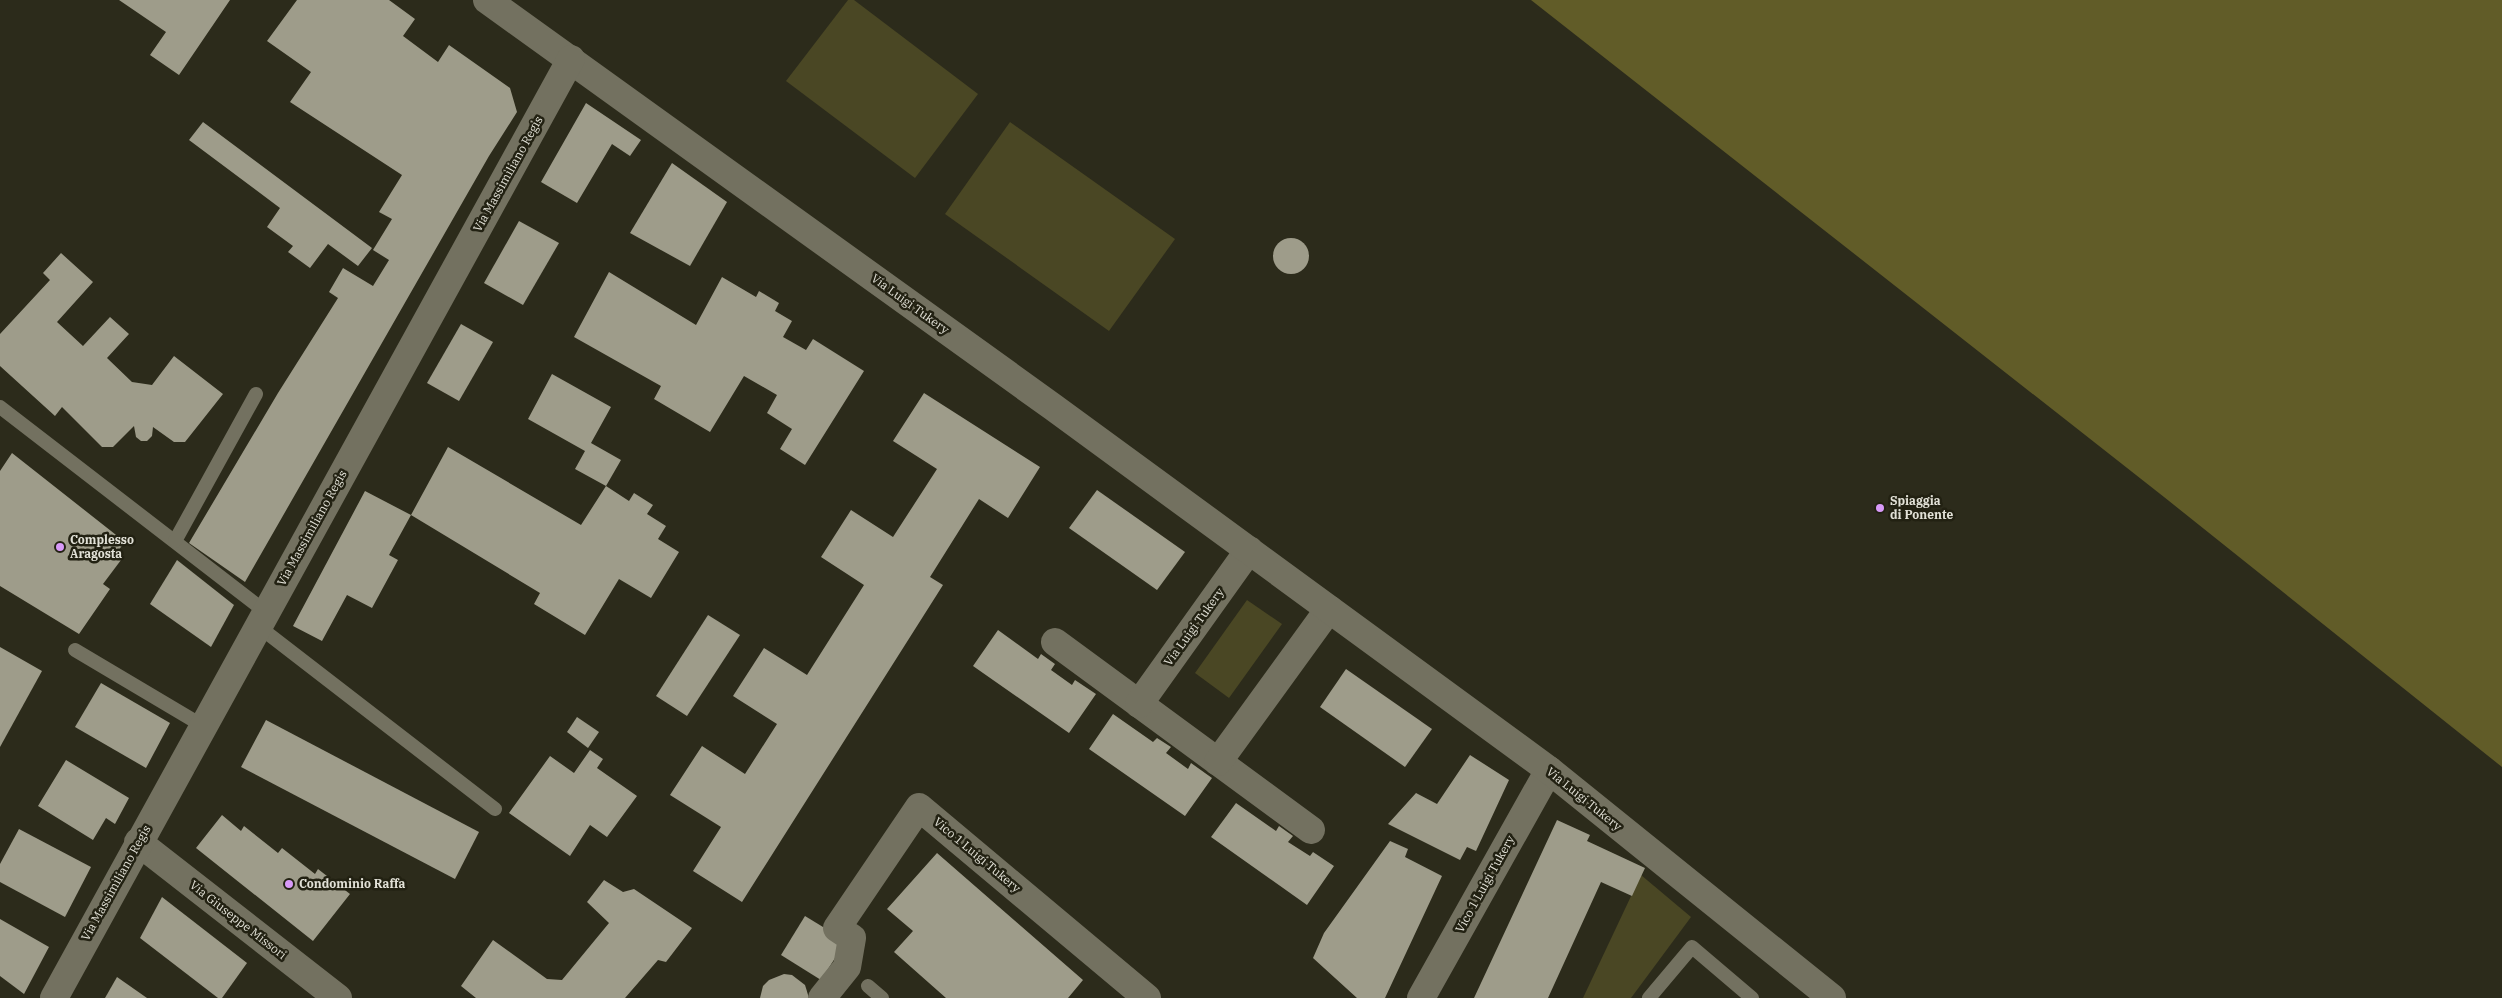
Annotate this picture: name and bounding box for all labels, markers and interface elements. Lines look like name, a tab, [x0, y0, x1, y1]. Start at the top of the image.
street label: Via Massimiliano Regis	[469, 113, 546, 234]
street label: Via Luigi Tukery	[868, 270, 953, 337]
street label: Via Massimiliano Regis	[273, 467, 350, 588]
place label: Spiaggia di Ponente	[1890, 493, 1953, 522]
marker: Spiaggia di Ponente	[1874, 502, 1886, 514]
place label: Complesso Aragosta	[70, 532, 134, 561]
marker: Complesso Aragosta	[54, 541, 66, 553]
street label: Via Luigi Tukery	[1160, 584, 1227, 669]
street label: Via Luigi Tukery	[1544, 764, 1625, 834]
street label: Vico 1 Luigi Tukery	[931, 814, 1024, 896]
street label: Via Massimiliano Regis	[77, 822, 154, 943]
street label: Vico 1 Luigi Tukery	[1452, 832, 1518, 935]
place label: Condominio Raffa	[299, 876, 406, 891]
street label: Via Giuseppe Missori	[187, 877, 290, 962]
marker: Condominio Raffa	[283, 878, 295, 890]

